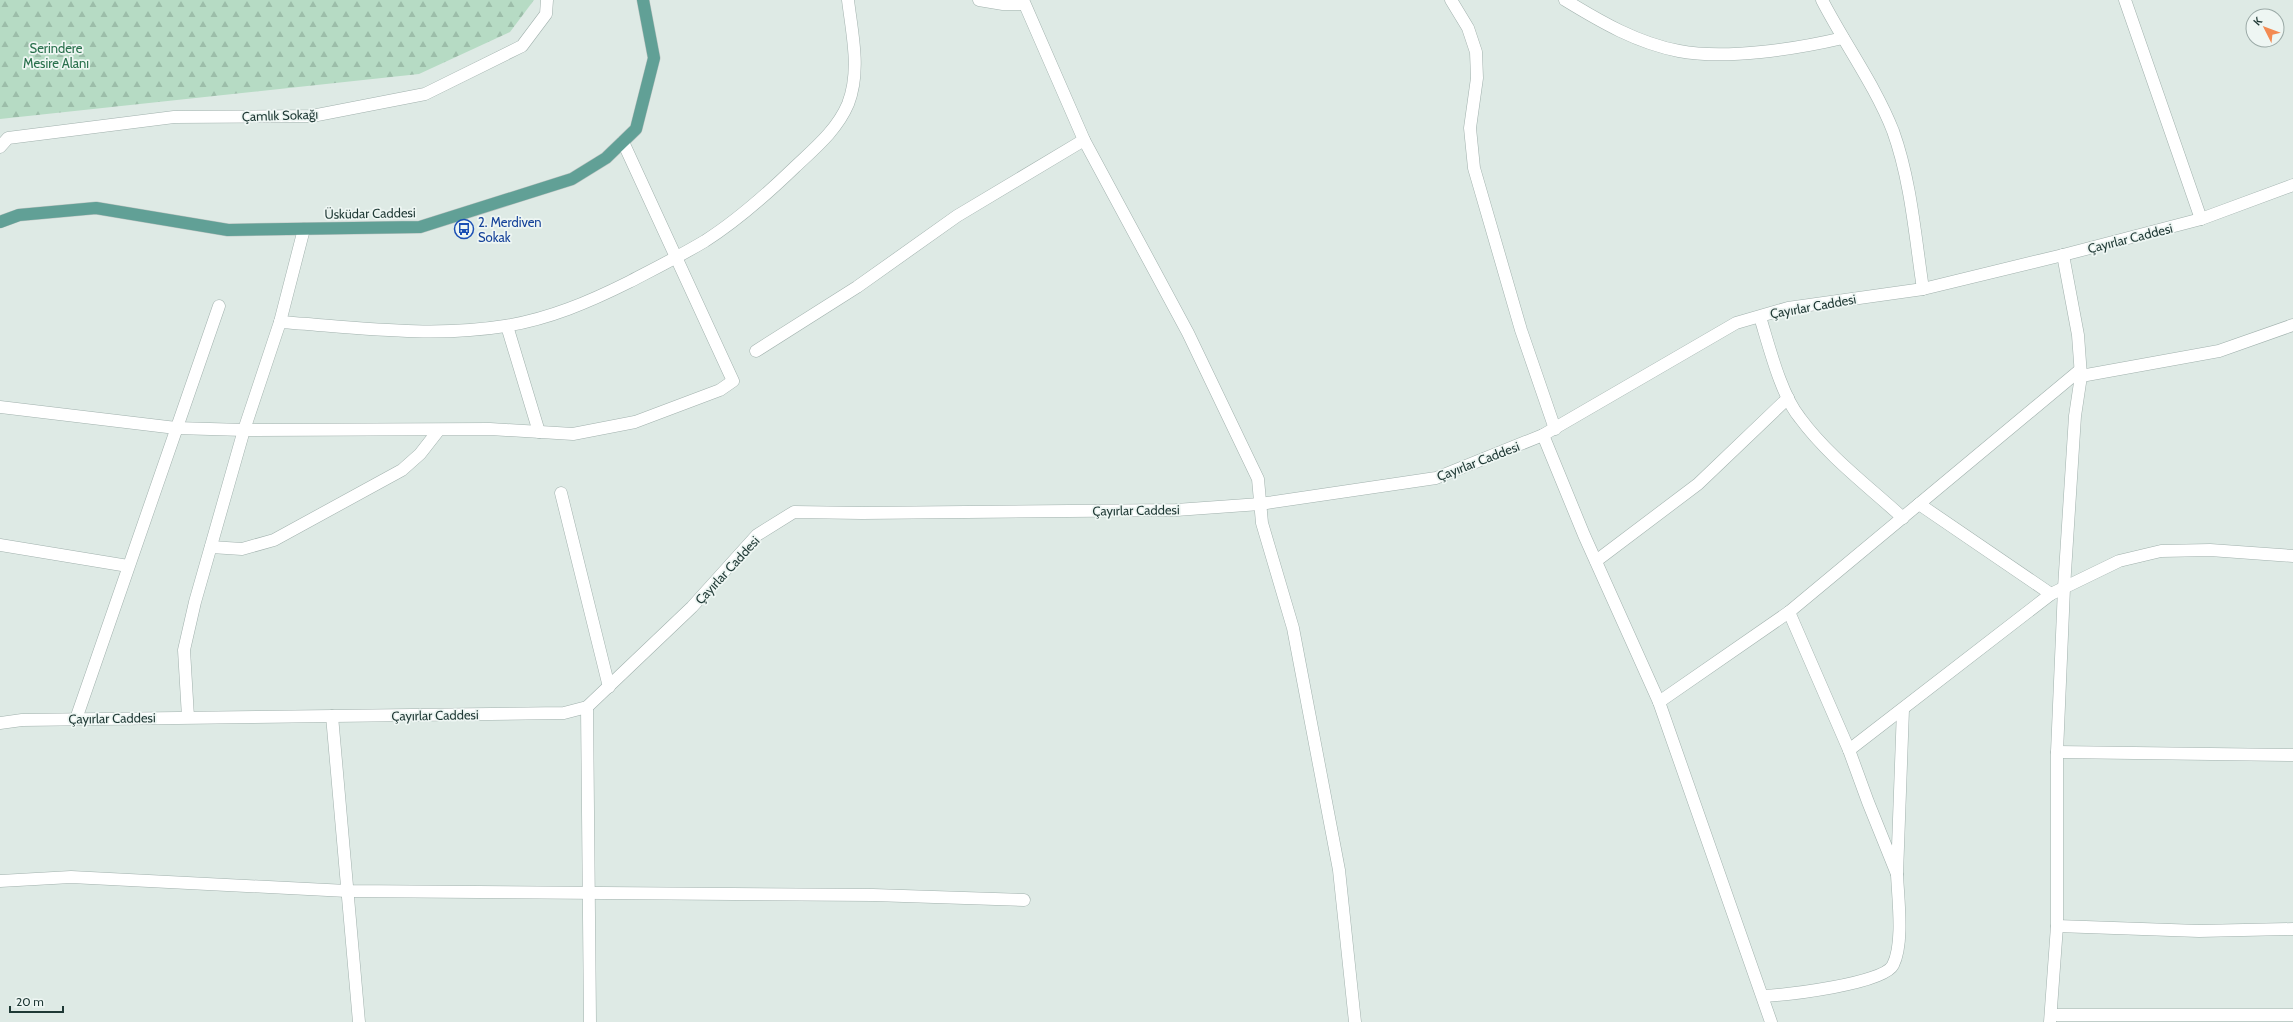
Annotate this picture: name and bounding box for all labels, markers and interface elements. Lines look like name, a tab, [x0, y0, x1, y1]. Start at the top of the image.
north arrow	[2245, 8, 2285, 48]
text: K	[2250, 14, 2265, 29]
park label: Serindere Mesire Alanı	[23, 40, 89, 71]
street label: Çamlık Sokağı	[242, 106, 318, 124]
street label: Üsküdar Caddesi	[324, 204, 416, 222]
place label: 2. Merdiven Sokak	[478, 214, 542, 245]
bus stop icon: 2. Merdiven Sokak	[453, 218, 475, 240]
street label: Çayırlar Caddesi	[2086, 220, 2174, 256]
street label: Çayırlar Caddesi	[1769, 291, 1857, 321]
street label: Çayırlar Caddesi	[1434, 438, 1522, 484]
street label: Çayırlar Caddesi	[1092, 501, 1180, 519]
street label: Çayırlar Caddesi	[691, 533, 763, 607]
street label: Çayırlar Caddesi	[391, 706, 479, 724]
street label: Çayırlar Caddesi	[68, 709, 156, 727]
scale bar	[10, 988, 63, 1014]
text: 20 m	[16, 994, 44, 1009]

